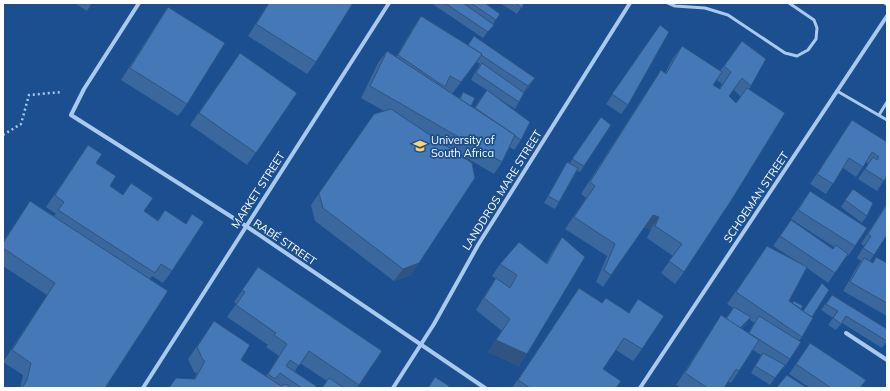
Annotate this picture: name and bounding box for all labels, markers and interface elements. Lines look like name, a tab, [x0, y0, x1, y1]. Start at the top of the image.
street label: LANDDROS MARE STREET	[459, 127, 545, 253]
place label: University of South Africa	[431, 133, 495, 160]
school or university icon: University of South Africa	[412, 138, 428, 154]
street label: MARKET STREET	[228, 149, 288, 231]
street label: SCHOEMAN STREET	[720, 149, 792, 245]
street label: RABÉ STREET	[251, 216, 319, 268]

